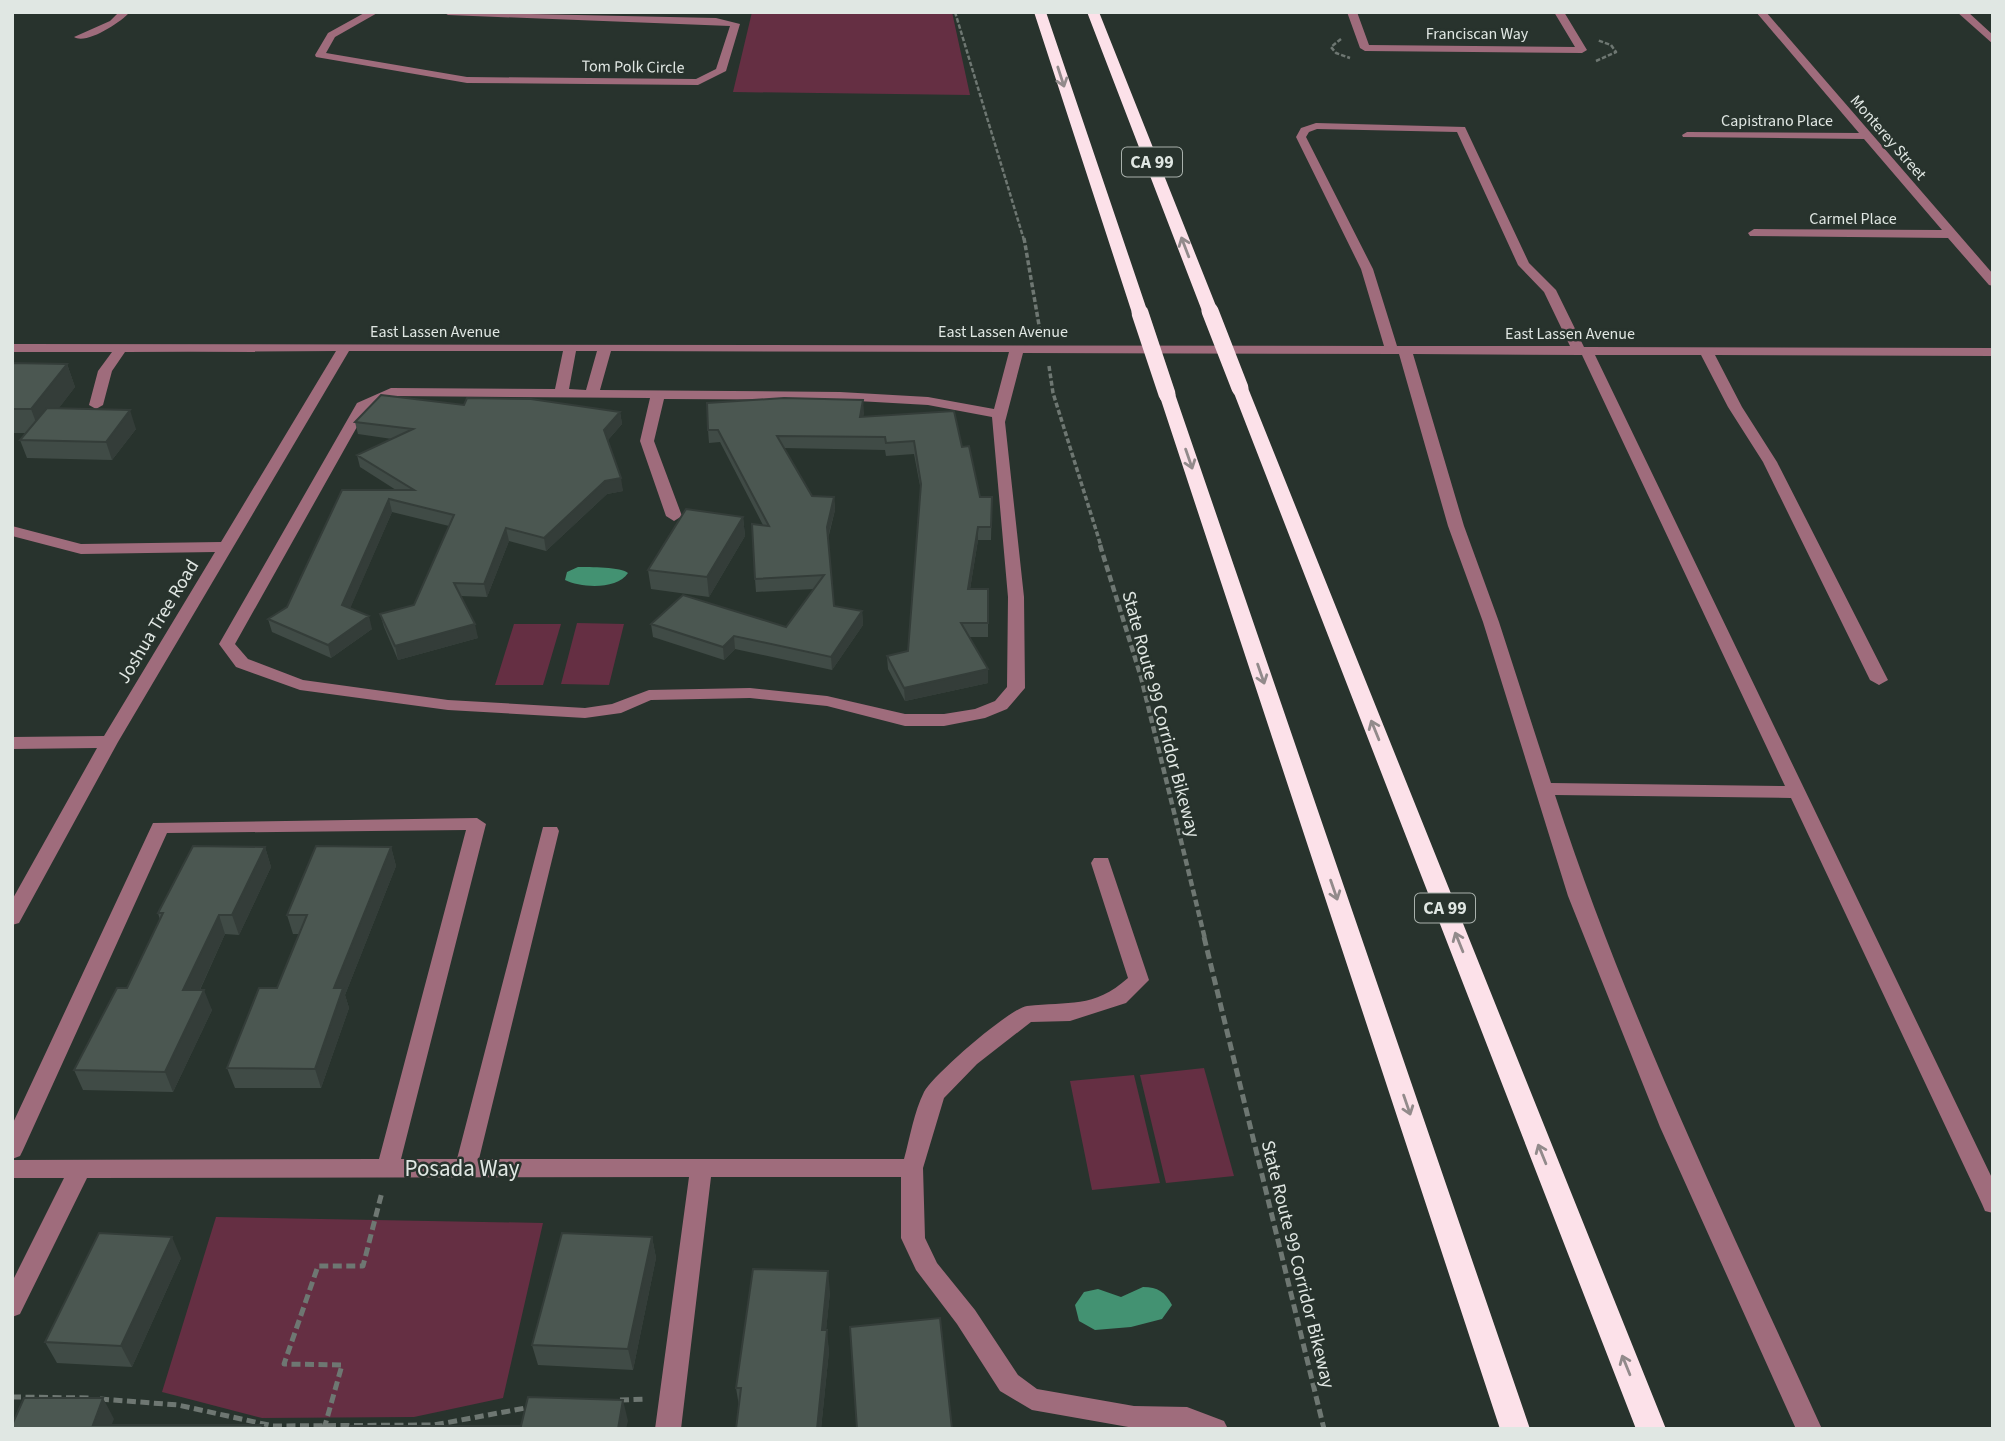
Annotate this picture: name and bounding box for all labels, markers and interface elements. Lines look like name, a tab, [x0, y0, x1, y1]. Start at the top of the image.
street label: Franciscan Way	[1426, 23, 1529, 45]
street label: Tom Polk Circle	[581, 55, 685, 79]
one-way arrow	[1056, 66, 1069, 88]
street label: Monterey Street	[1845, 90, 1932, 185]
street label: Capistrano Place	[1721, 110, 1833, 132]
road number: CA 99	[1122, 148, 1182, 176]
street label: Carmel Place	[1809, 208, 1897, 230]
one-way arrow	[1178, 237, 1191, 259]
street label: East Lassen Avenue	[370, 321, 500, 343]
street label: East Lassen Avenue	[938, 321, 1068, 343]
street label: East Lassen Avenue	[1505, 323, 1635, 345]
one-way arrow	[1184, 447, 1196, 469]
street label: Joshua Tree Road	[111, 555, 206, 689]
street label: State Route 99 Corridor Bikeway	[1115, 588, 1207, 841]
one-way arrow	[1256, 663, 1269, 685]
one-way arrow	[1368, 720, 1381, 742]
one-way arrow	[1329, 878, 1341, 900]
road number: CA 99	[1415, 894, 1475, 923]
one-way arrow	[1451, 932, 1464, 953]
one-way arrow	[1401, 1094, 1414, 1116]
street label: State Route 99 Corridor Bikeway	[1254, 1138, 1341, 1391]
one-way arrow	[1535, 1143, 1548, 1165]
street label: Posada Way	[404, 1152, 520, 1185]
one-way arrow	[1618, 1355, 1631, 1377]

